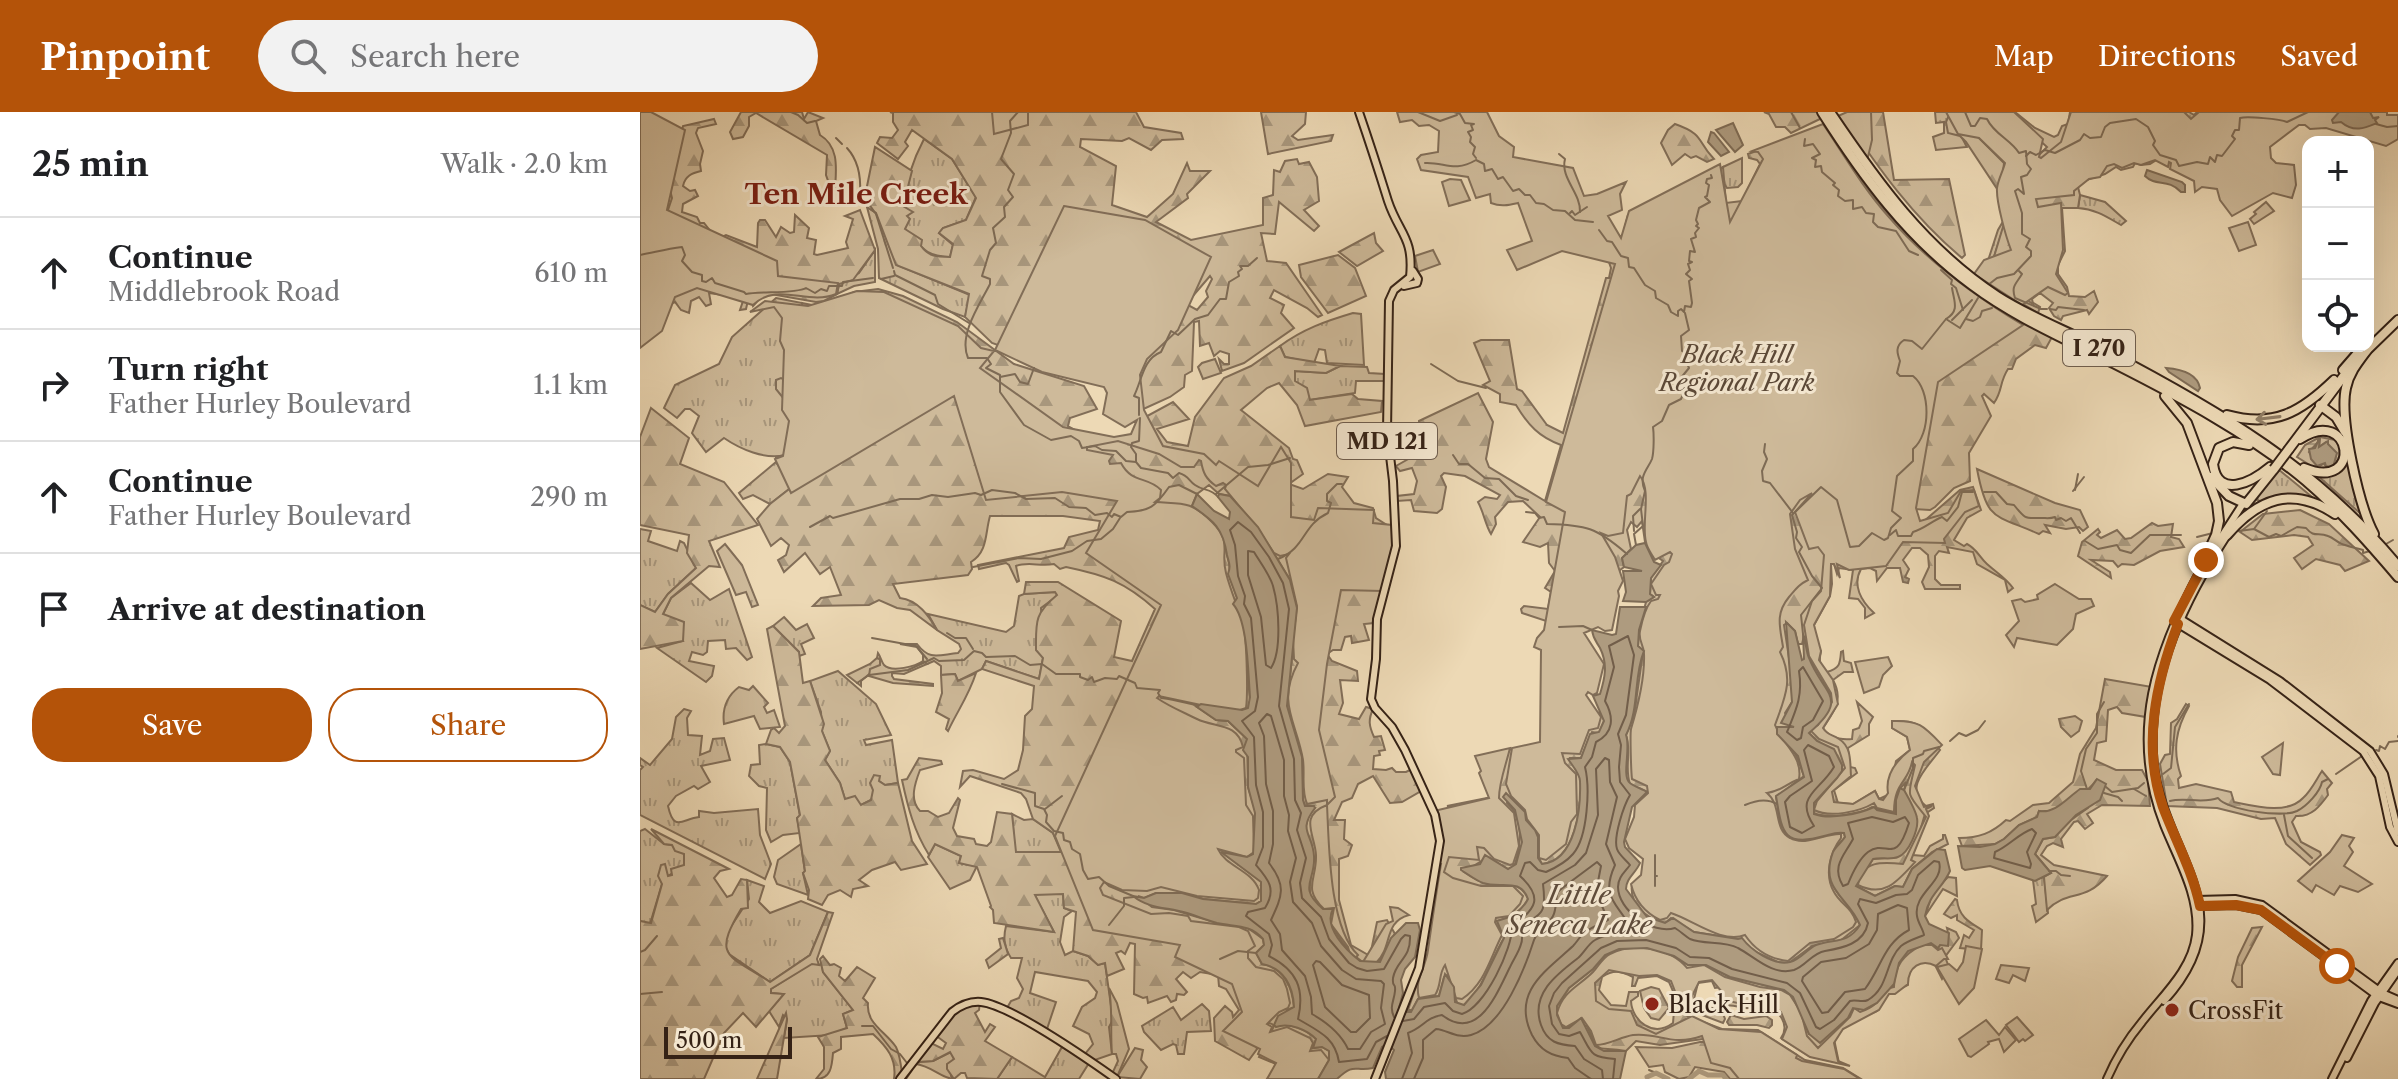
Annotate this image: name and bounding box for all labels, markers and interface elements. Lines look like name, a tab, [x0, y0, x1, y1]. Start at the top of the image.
search box	[258, 20, 818, 92]
text: Pinpoint	[40, 33, 210, 80]
icon: search	[286, 34, 330, 78]
text: Search here	[350, 38, 520, 75]
text: Map	[1994, 39, 2054, 73]
text: Directions	[2098, 39, 2236, 73]
text: Saved	[2280, 39, 2358, 73]
map controls	[2302, 136, 2374, 352]
button: +	[2302, 136, 2374, 208]
text: 25 min	[32, 143, 149, 185]
text: Walk · 2.0 km	[441, 148, 608, 180]
district label: Ten Mile Creek	[744, 177, 968, 211]
button: −	[2302, 208, 2374, 280]
text: Continue	[108, 239, 253, 276]
icon: ahead	[32, 251, 76, 295]
text: 610 m	[534, 257, 608, 289]
text: Middlebrook Road	[108, 276, 340, 308]
button: locate	[2302, 280, 2374, 352]
road number: I 270	[2063, 330, 2135, 366]
park label: Black Hill Regional Park	[1658, 340, 1815, 397]
text: Turn right	[108, 351, 268, 388]
icon: right	[32, 363, 76, 407]
text: 1.1 km	[533, 369, 608, 401]
text: Father Hurley Boulevard	[108, 388, 412, 420]
one-way arrow	[2256, 411, 2281, 426]
road number: MD 121	[1337, 423, 1437, 459]
text: Continue	[108, 463, 253, 500]
icon: ahead	[32, 475, 76, 519]
text: 290 m	[530, 481, 608, 513]
text: Father Hurley Boulevard	[108, 500, 412, 532]
route end	[2188, 542, 2224, 578]
icon: arrive	[32, 587, 76, 631]
text: Arrive at destination	[108, 591, 426, 628]
button: Save	[32, 688, 312, 762]
button: Share	[328, 688, 608, 762]
water label: Little Seneca Lake	[1504, 879, 1653, 941]
route start	[2319, 948, 2355, 984]
place label: Black Hill	[1668, 990, 1779, 1019]
marker: Black Hill	[1643, 995, 1661, 1013]
place label: CrossFit	[2188, 996, 2284, 1025]
marker: CrossFit	[2163, 1001, 2181, 1019]
scale bar	[664, 1023, 792, 1059]
text: 500 m	[676, 1027, 742, 1054]

